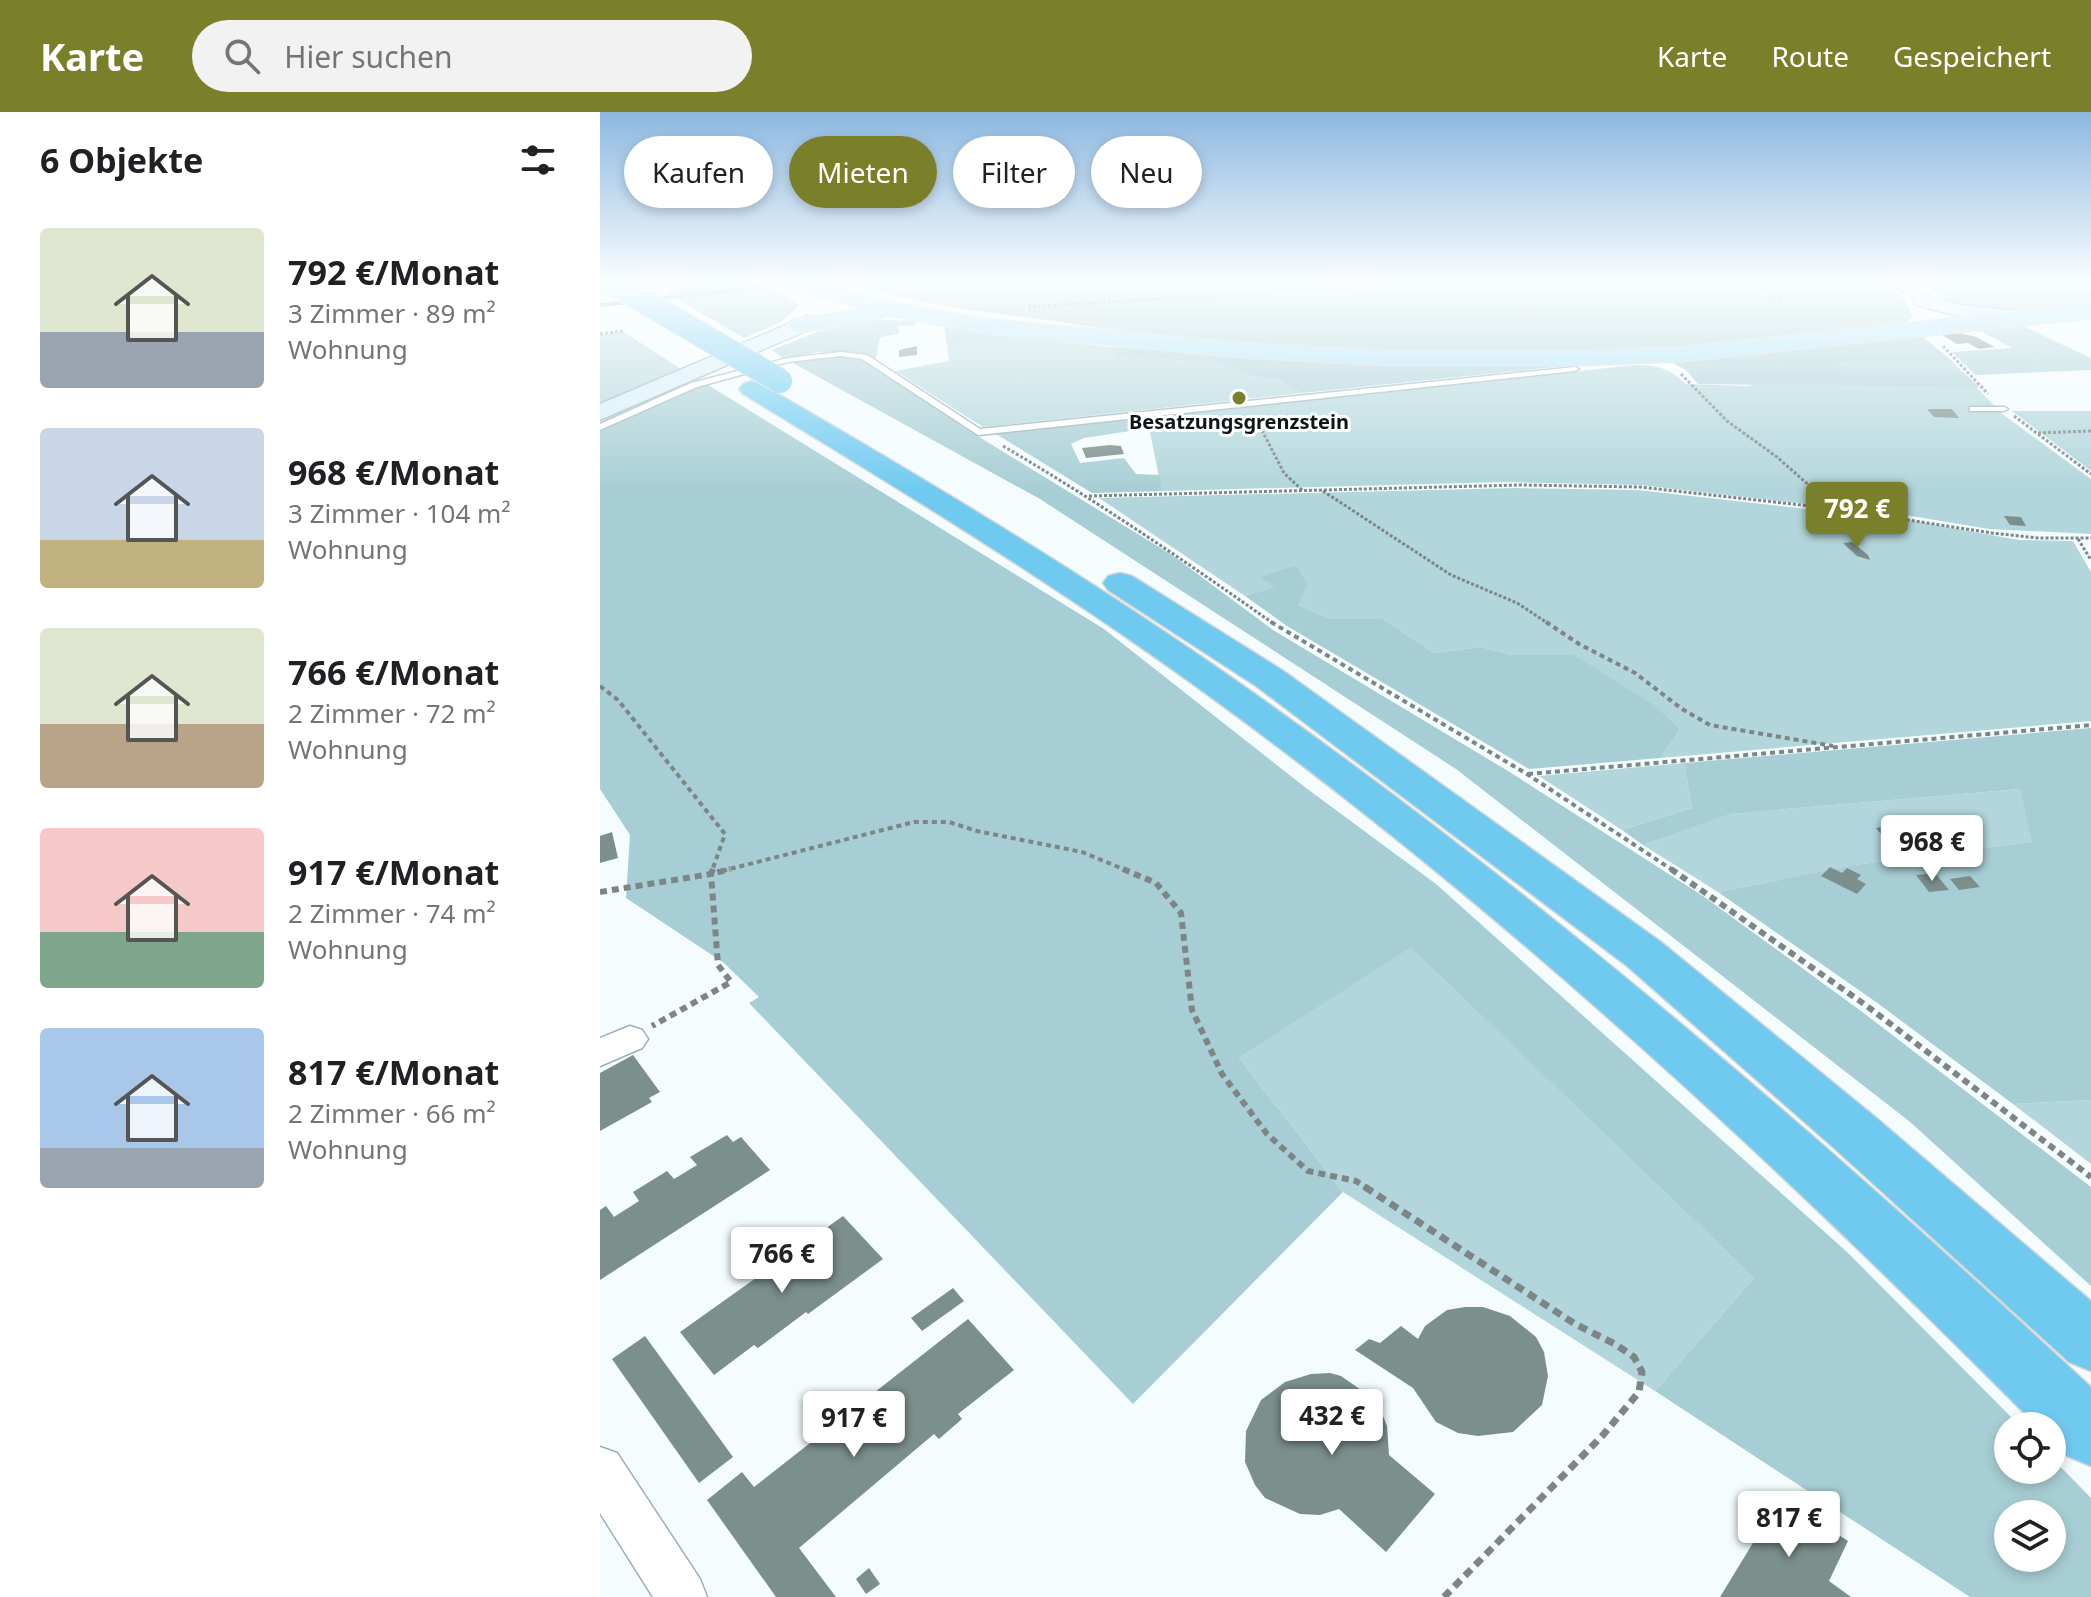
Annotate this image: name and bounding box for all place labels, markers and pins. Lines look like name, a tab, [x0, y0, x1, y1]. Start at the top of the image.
marker: Besatzungsgrenzstein	[1230, 389, 1248, 407]
place label: Besatzungsgrenzstein	[1129, 408, 1349, 435]
pin: 792 €	[1801, 482, 1913, 550]
pin: 968 €	[1876, 815, 1988, 883]
pin: 766 €	[726, 1227, 838, 1295]
pin: 432 €	[1276, 1389, 1388, 1457]
pin: 917 €	[798, 1391, 910, 1459]
pin: 817 €	[1733, 1491, 1845, 1559]

